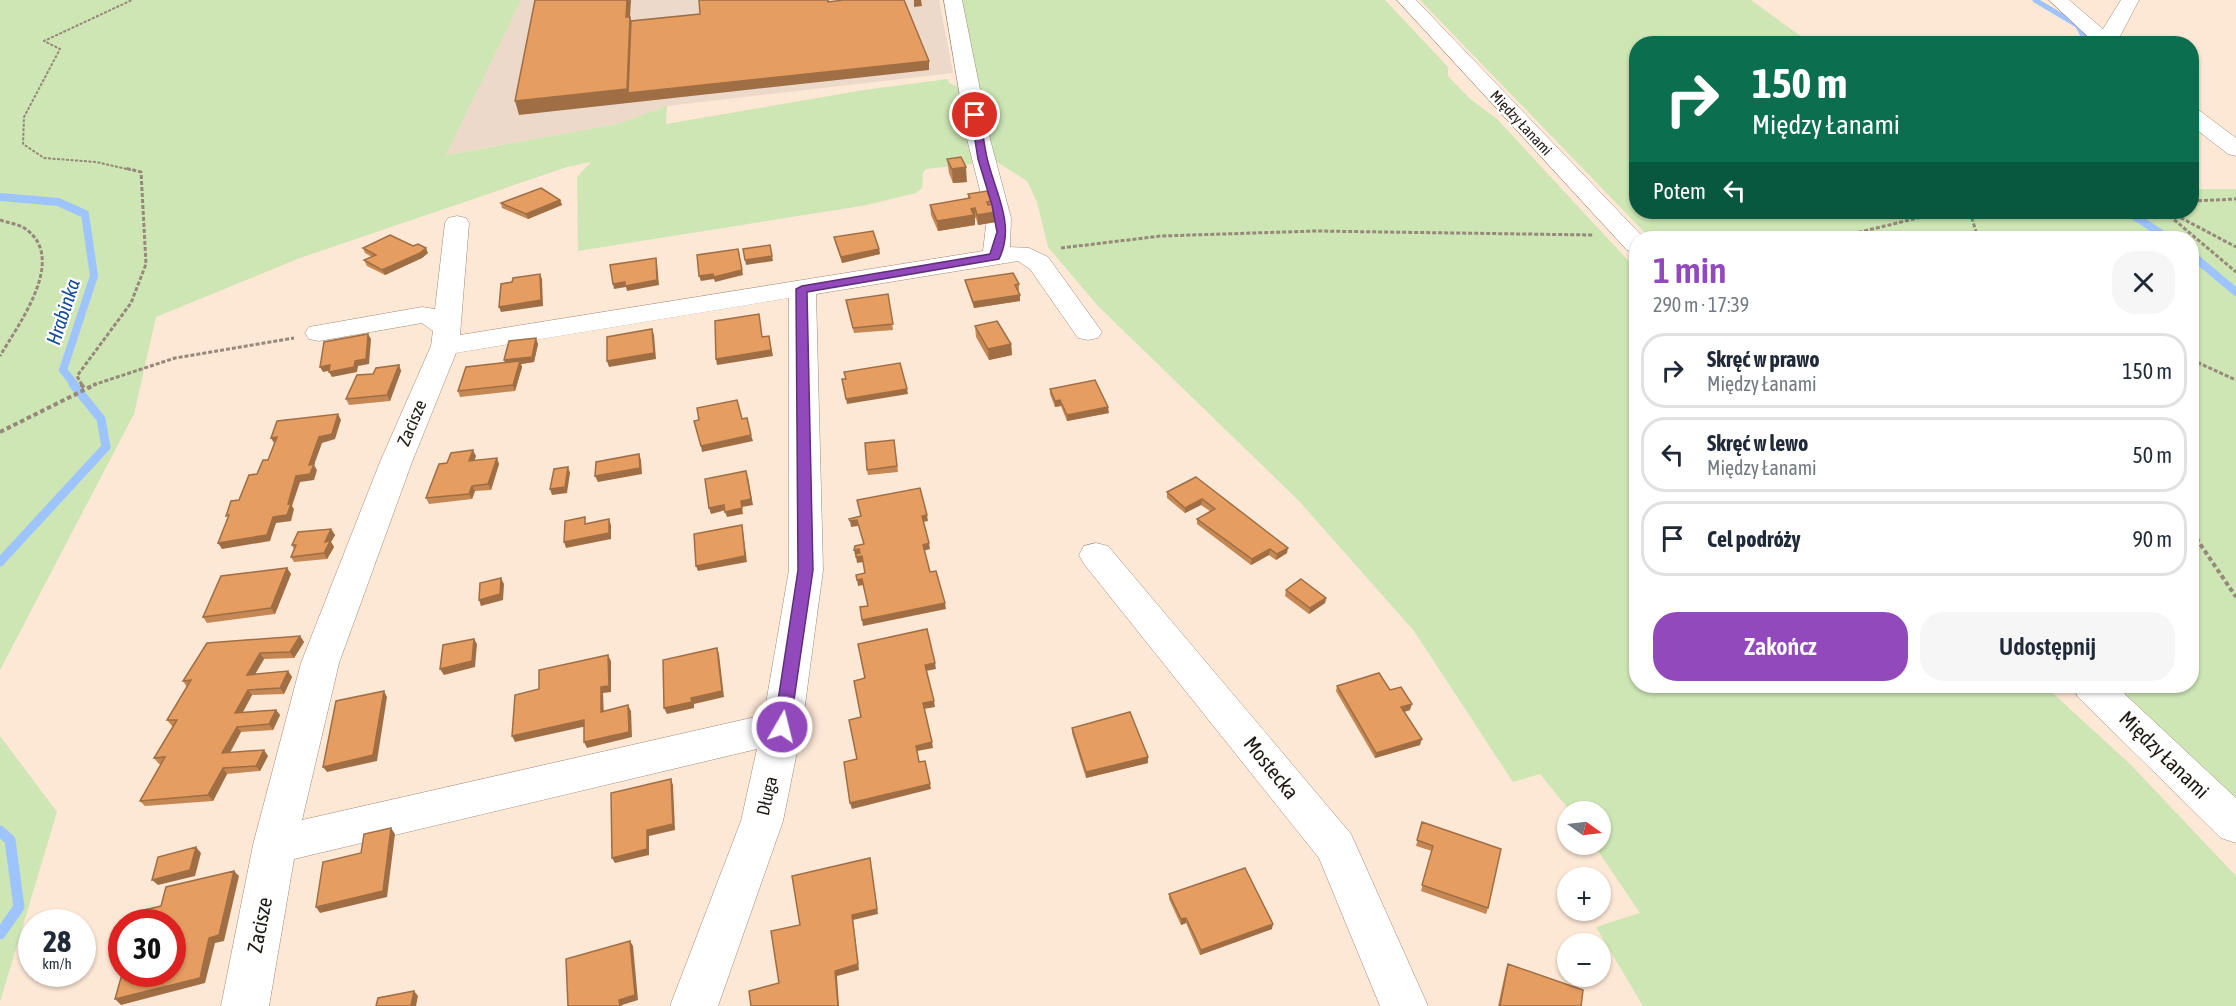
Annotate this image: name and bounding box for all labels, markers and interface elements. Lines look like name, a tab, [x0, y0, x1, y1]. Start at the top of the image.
text: 150 m	[1752, 59, 1847, 107]
icon: right	[1653, 60, 1731, 138]
street label: Między Łanami	[1487, 87, 1556, 159]
pin	[949, 89, 1000, 140]
icon: arrive	[958, 98, 991, 131]
text: Między Łanami	[1752, 109, 1900, 140]
icon: left	[1718, 174, 1751, 207]
text: Potem	[1653, 178, 1706, 204]
text: 1 min	[1653, 249, 1727, 291]
button: close	[2112, 251, 2175, 314]
water label: Hrabinka	[41, 276, 84, 348]
text: 290 m · 17:39	[1653, 293, 1749, 316]
text: Skręć w prawo	[1707, 346, 1820, 372]
icon: right	[1656, 354, 1689, 387]
text: 150 m	[2122, 358, 2172, 384]
text: Między Łanami	[1707, 372, 1817, 395]
street label: Zacisze	[392, 397, 431, 449]
text: Skręć w lewo	[1707, 430, 1808, 456]
icon: left	[1656, 438, 1689, 471]
text: 50 m	[2132, 442, 2172, 468]
text: Między Łanami	[1707, 456, 1817, 479]
icon: arrive	[1656, 522, 1689, 555]
text: Cel podróży	[1707, 526, 1801, 552]
text: 90 m	[2132, 526, 2172, 552]
button: Zakończ	[1653, 612, 1908, 681]
button: Udostępnij	[1920, 612, 2175, 681]
position arrow	[750, 695, 814, 759]
street label: Między Łanami	[2115, 706, 2214, 803]
street label: Mostecka	[1239, 731, 1304, 803]
street label: Długa	[752, 774, 781, 817]
north arrow	[1557, 801, 1611, 855]
map controls	[1557, 801, 1611, 987]
button: +	[1557, 867, 1611, 921]
street label: Zacisze	[242, 895, 276, 955]
speed limit sign: 30	[108, 909, 186, 987]
text: 28	[43, 924, 71, 958]
button: −	[1557, 933, 1611, 987]
text: km/h	[42, 955, 72, 972]

